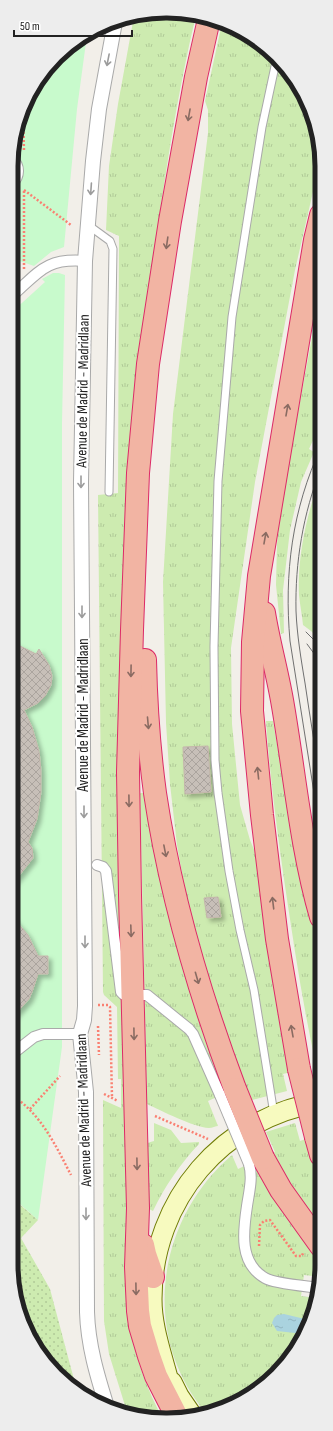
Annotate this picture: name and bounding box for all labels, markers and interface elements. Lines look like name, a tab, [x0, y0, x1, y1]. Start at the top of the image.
scale bar	[14, 12, 132, 38]
text: 50 m	[20, 19, 40, 34]
one-way arrow	[103, 53, 111, 66]
one-way arrow	[185, 108, 193, 121]
one-way arrow	[87, 182, 94, 195]
one-way arrow	[163, 236, 170, 249]
street label: Avenue de Madrid - Madridlaan	[72, 314, 94, 469]
one-way arrow	[283, 404, 291, 417]
one-way arrow	[77, 475, 85, 488]
one-way arrow	[261, 532, 269, 545]
one-way arrow	[78, 605, 86, 618]
street label: Avenue de Madrid - Madridlaan	[74, 638, 93, 793]
one-way arrow	[127, 664, 135, 677]
one-way arrow	[145, 716, 152, 729]
one-way arrow	[254, 767, 262, 780]
one-way arrow	[125, 794, 133, 807]
one-way arrow	[80, 805, 88, 818]
one-way arrow	[162, 845, 170, 858]
one-way arrow	[269, 896, 277, 909]
one-way arrow	[127, 924, 135, 937]
one-way arrow	[81, 935, 88, 948]
one-way arrow	[194, 971, 201, 984]
one-way arrow	[288, 1025, 296, 1038]
one-way arrow	[130, 1027, 138, 1040]
street label: Avenue de Madrid - Madridlaan	[72, 1033, 96, 1188]
one-way arrow	[133, 1157, 141, 1170]
one-way arrow	[82, 1207, 90, 1220]
one-way arrow	[132, 1282, 140, 1295]

